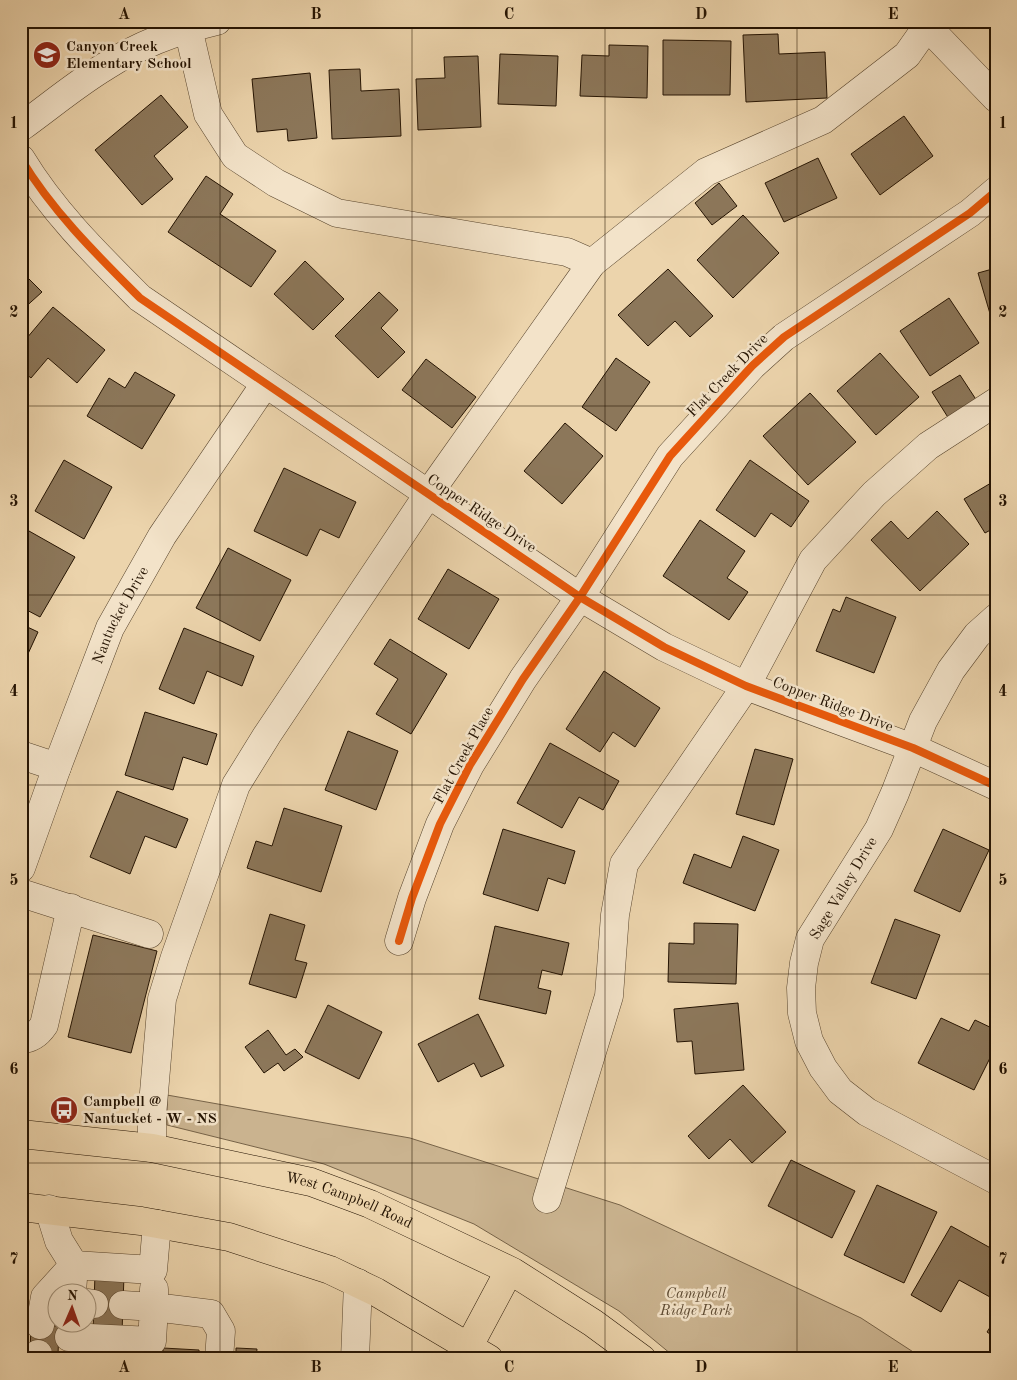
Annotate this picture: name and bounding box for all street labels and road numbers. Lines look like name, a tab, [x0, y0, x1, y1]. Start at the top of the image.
street label: Flat Creek Drive	[685, 332, 771, 420]
street label: Copper Ridge Drive	[424, 472, 539, 556]
street label: Nantucket Drive	[91, 564, 152, 666]
street label: Copper Ridge Drive	[770, 675, 895, 735]
street label: Flat Creek Place	[432, 705, 497, 807]
street label: Sage Valley Drive	[808, 835, 881, 943]
street label: West Campbell Road	[284, 1171, 414, 1232]

